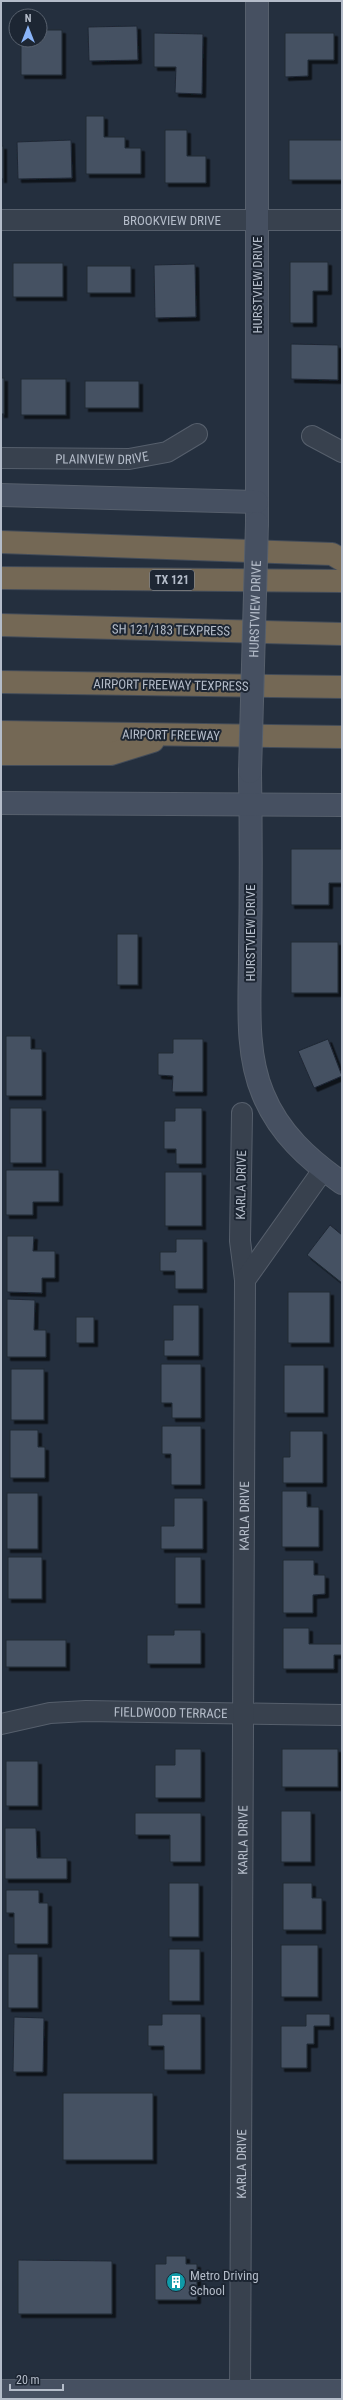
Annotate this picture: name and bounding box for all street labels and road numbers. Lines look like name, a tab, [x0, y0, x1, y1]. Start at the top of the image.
street label: BROOKVIEW DRIVE	[123, 213, 221, 228]
street label: HURSTVIEW DRIVE	[250, 236, 265, 334]
street label: PLAINVIEW DRIVE	[55, 448, 150, 467]
street label: HURSTVIEW DRIVE	[246, 560, 263, 658]
road number: TX 121	[150, 570, 194, 590]
street label: SH 121/183 TEXPRESS	[112, 621, 231, 639]
street label: AIRPORT FREEWAY TEXPRESS	[93, 676, 249, 694]
street label: AIRPORT FREEWAY	[122, 727, 220, 743]
street label: HURSTVIEW DRIVE	[243, 884, 258, 982]
street label: KARLA DRIVE	[233, 1150, 249, 1220]
street label: KARLA DRIVE	[236, 1481, 252, 1551]
street label: FIELDWOOD TERRACE	[114, 1704, 228, 1721]
street label: KARLA DRIVE	[235, 1805, 250, 1875]
street label: KARLA DRIVE	[233, 2129, 249, 2199]

